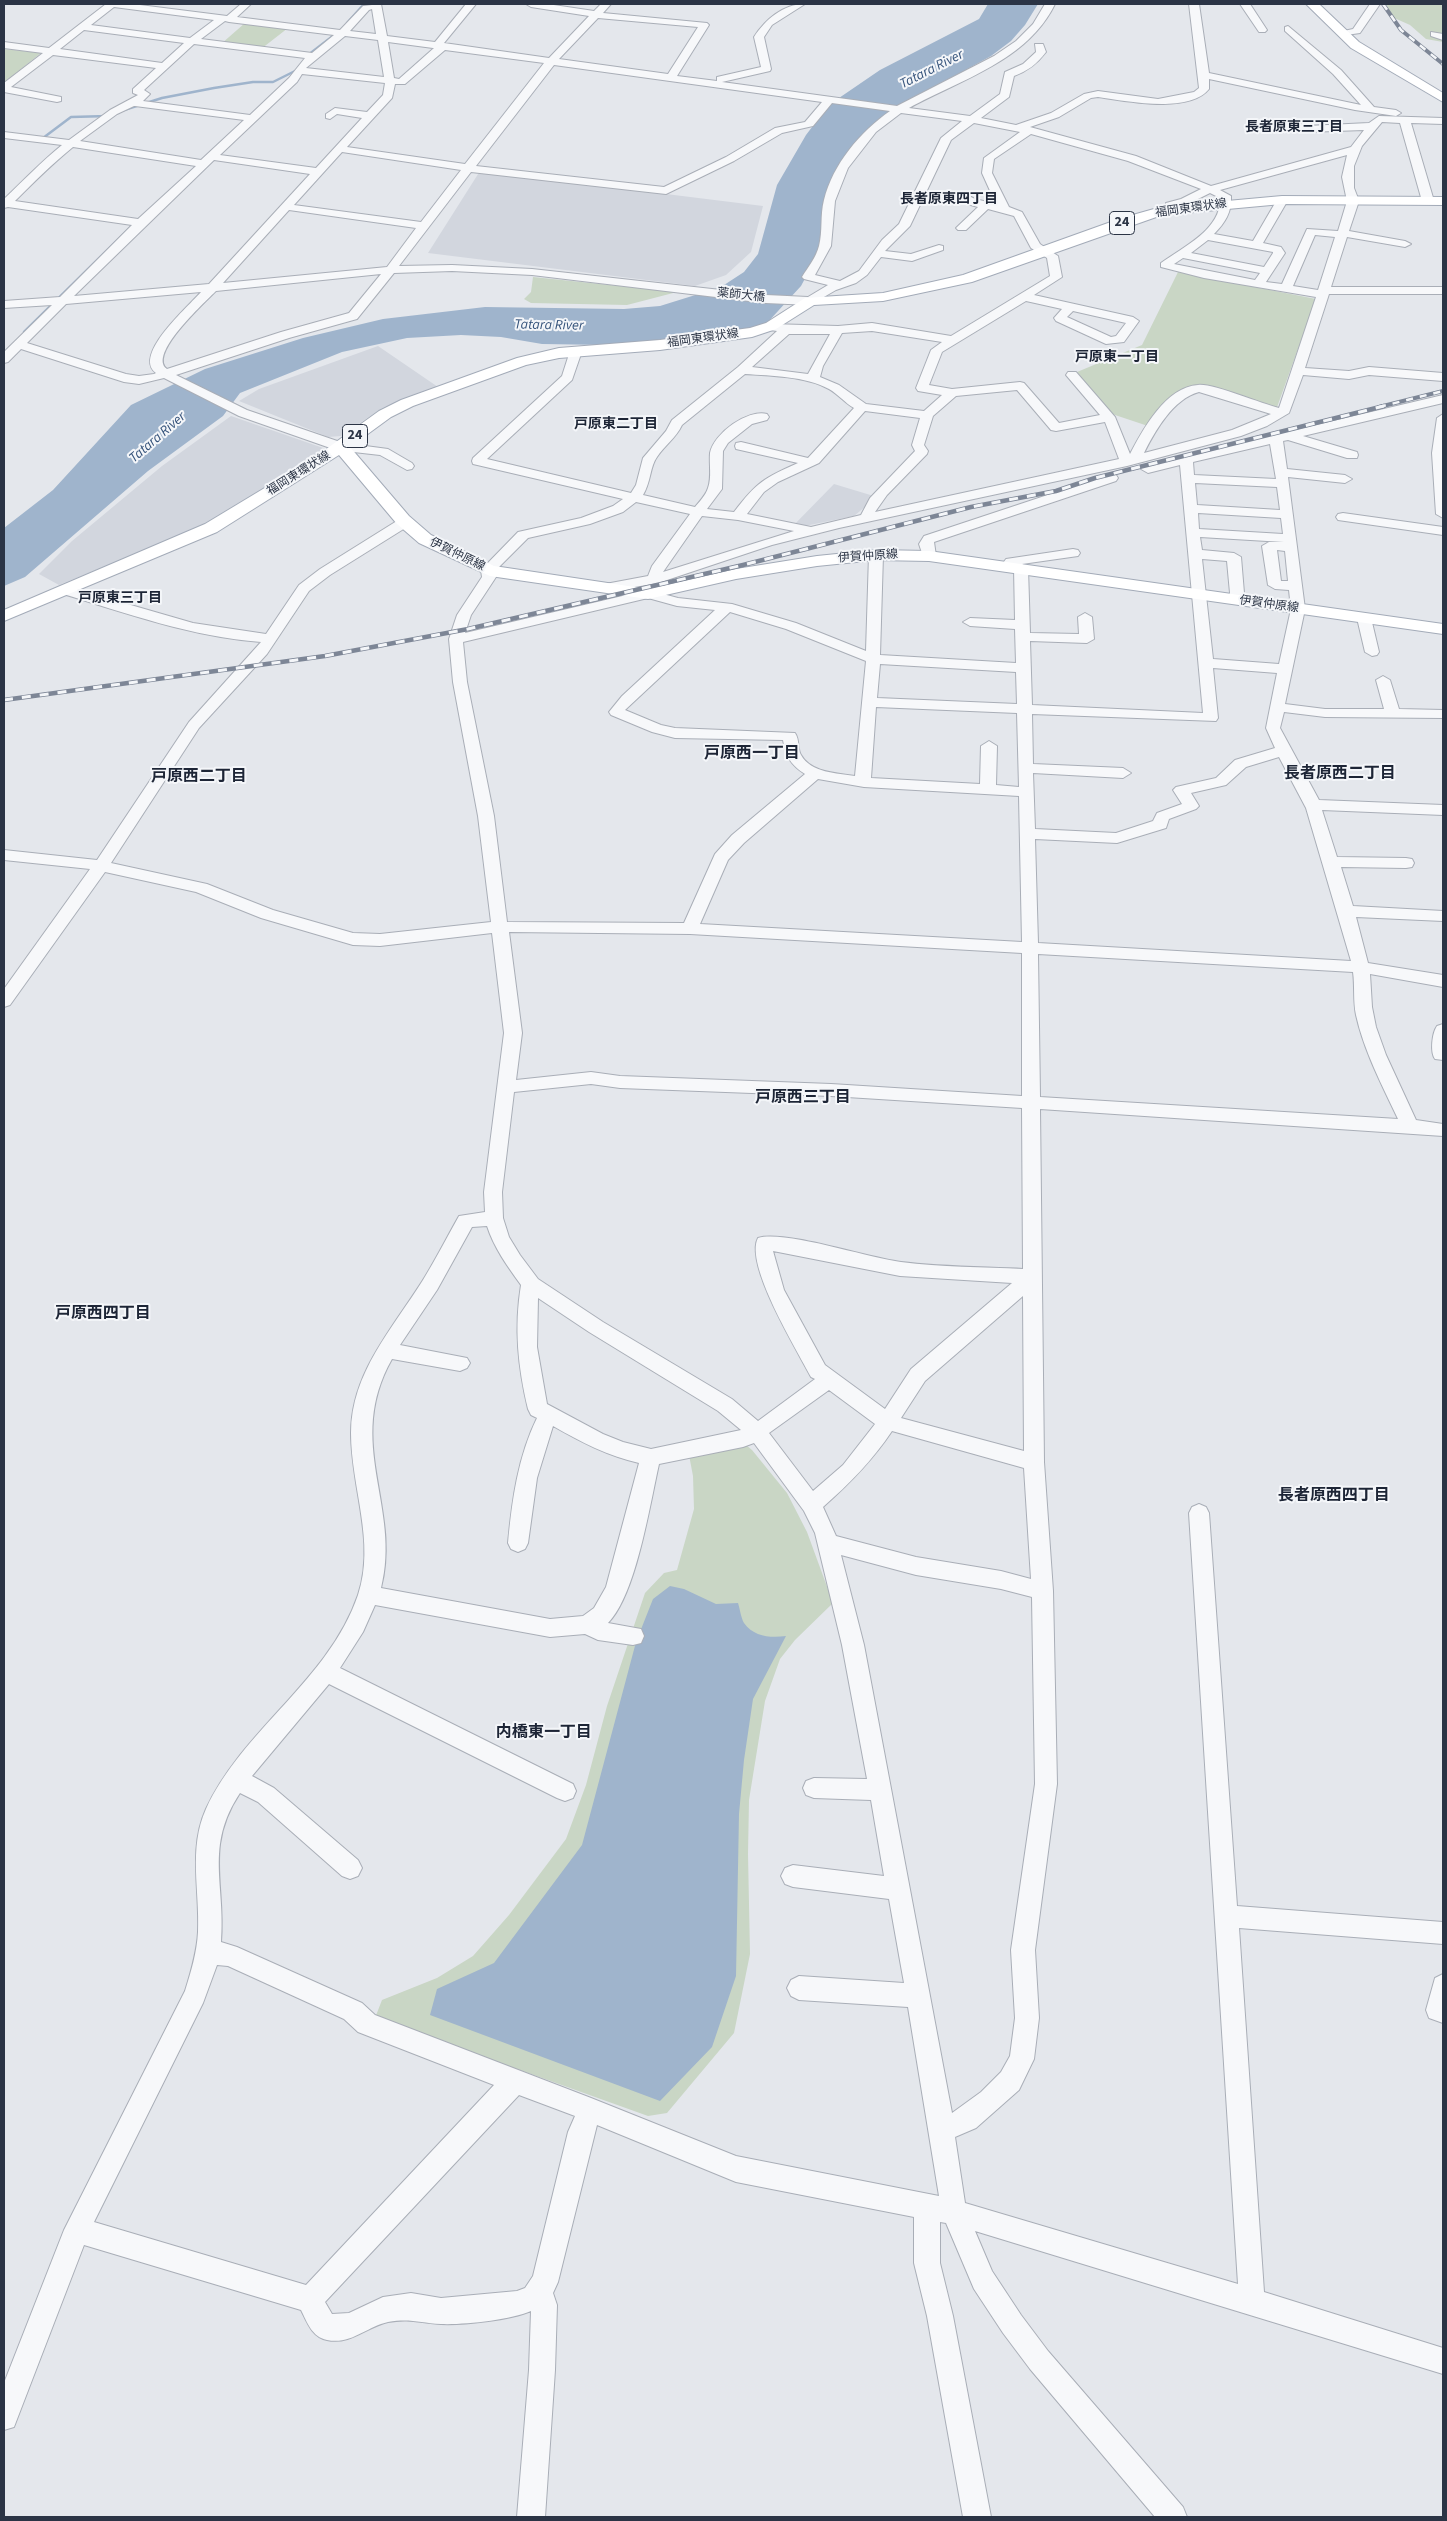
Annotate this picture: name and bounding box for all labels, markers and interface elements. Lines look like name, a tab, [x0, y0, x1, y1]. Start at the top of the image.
water label: Tatara River	[897, 47, 967, 93]
district label: 長者原東三丁目	[1245, 120, 1343, 136]
district label: 長者原東四丁目	[900, 192, 998, 208]
street label: 福岡東環状線	[1154, 197, 1228, 221]
road number: 24	[1110, 212, 1134, 234]
street label: 薬師大橋	[716, 286, 766, 306]
water label: Tatara River	[514, 317, 584, 335]
street label: 福岡東環状線	[666, 327, 740, 351]
district label: 戸原東一丁目	[1075, 350, 1159, 366]
water label: Tatara River	[126, 409, 190, 467]
district label: 戸原東二丁目	[574, 417, 658, 433]
road number: 24	[342, 424, 368, 448]
street label: 福岡東環状線	[265, 449, 333, 499]
street label: 伊賀仲原線	[427, 535, 487, 575]
street label: 伊賀仲原線	[838, 548, 898, 566]
district label: 戸原東三丁目	[78, 591, 162, 607]
street label: 伊賀仲原線	[1238, 594, 1300, 616]
district label: 戸原西一丁目	[704, 744, 800, 764]
district label: 長者原西二丁目	[1284, 764, 1396, 784]
district label: 戸原西二丁目	[151, 767, 247, 787]
district label: 戸原西三丁目	[755, 1088, 851, 1108]
district label: 戸原西四丁目	[55, 1304, 151, 1324]
district label: 長者原西四丁目	[1278, 1486, 1390, 1506]
district label: 内橋東一丁目	[496, 1723, 592, 1743]

